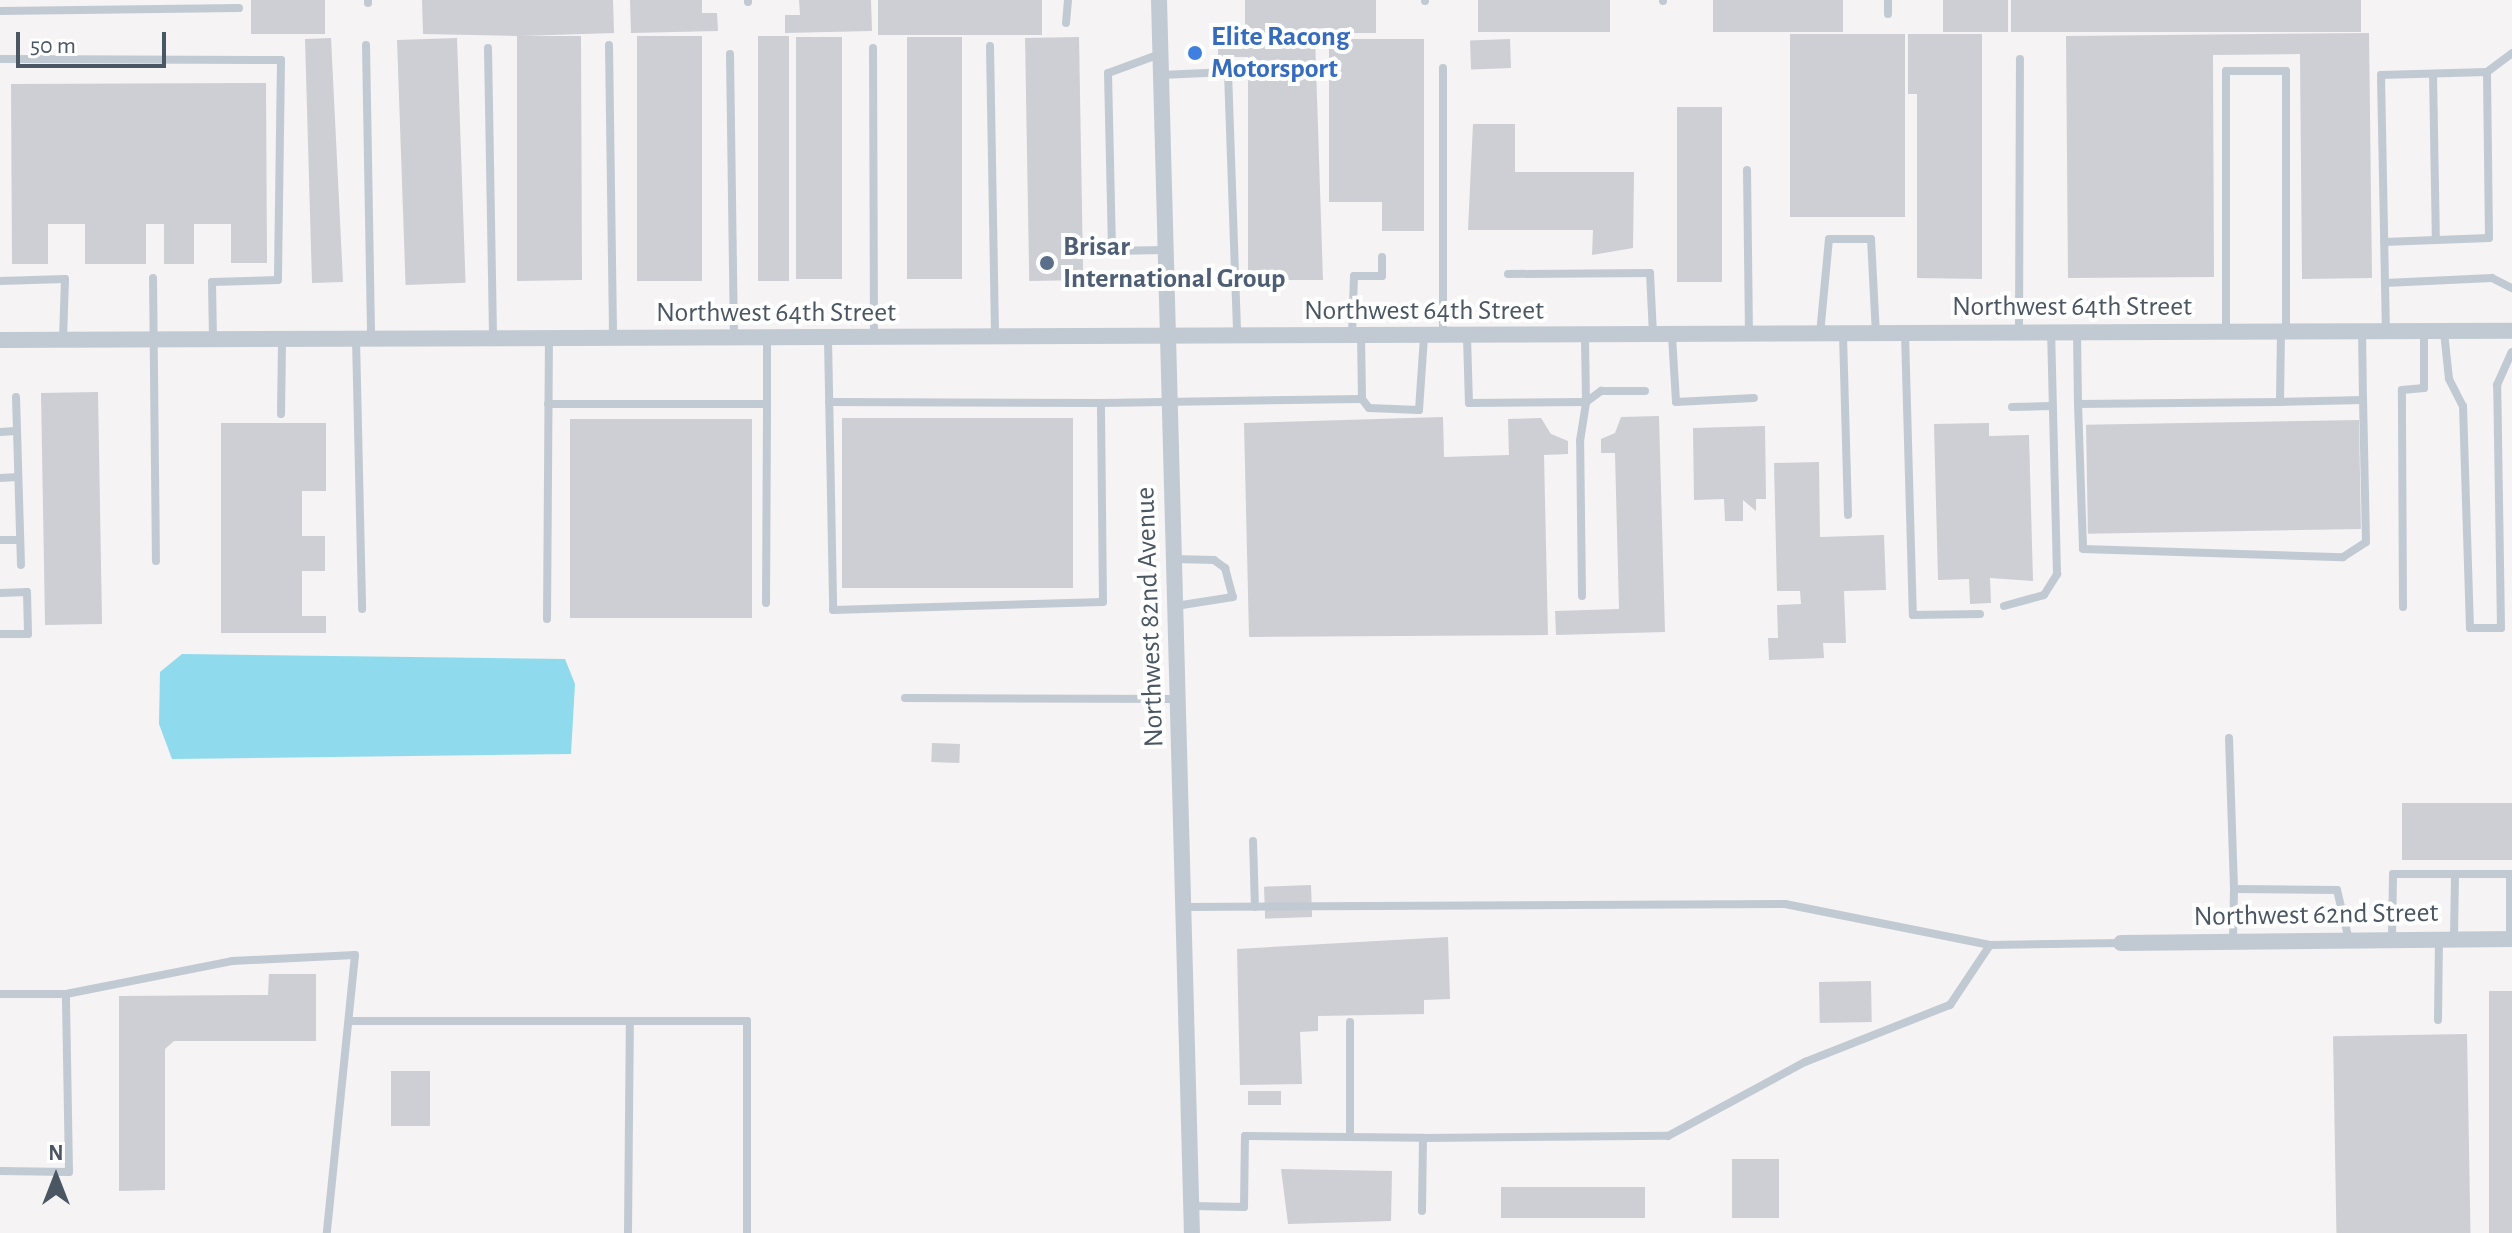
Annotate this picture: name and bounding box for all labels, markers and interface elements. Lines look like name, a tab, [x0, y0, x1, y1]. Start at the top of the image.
scale bar	[20, 16, 170, 66]
place label: Elite Racong Motorsport	[1211, 20, 1350, 86]
text: 50 m	[30, 34, 76, 58]
marker: Elite Racong Motorsport	[1186, 44, 1204, 62]
place label: Brisar International Group	[1063, 230, 1286, 296]
marker: Brisar International Group	[1038, 254, 1056, 272]
street label: Northwest 64th Street	[1952, 290, 2192, 324]
street label: Northwest 64th Street	[1304, 294, 1544, 328]
street label: Northwest 64th Street	[656, 296, 896, 330]
street label: Northwest 82nd Avenue	[1129, 486, 1171, 748]
street label: Northwest 62nd Street	[2193, 896, 2439, 934]
north arrow	[16, 1137, 96, 1217]
text: N	[48, 1142, 64, 1164]

